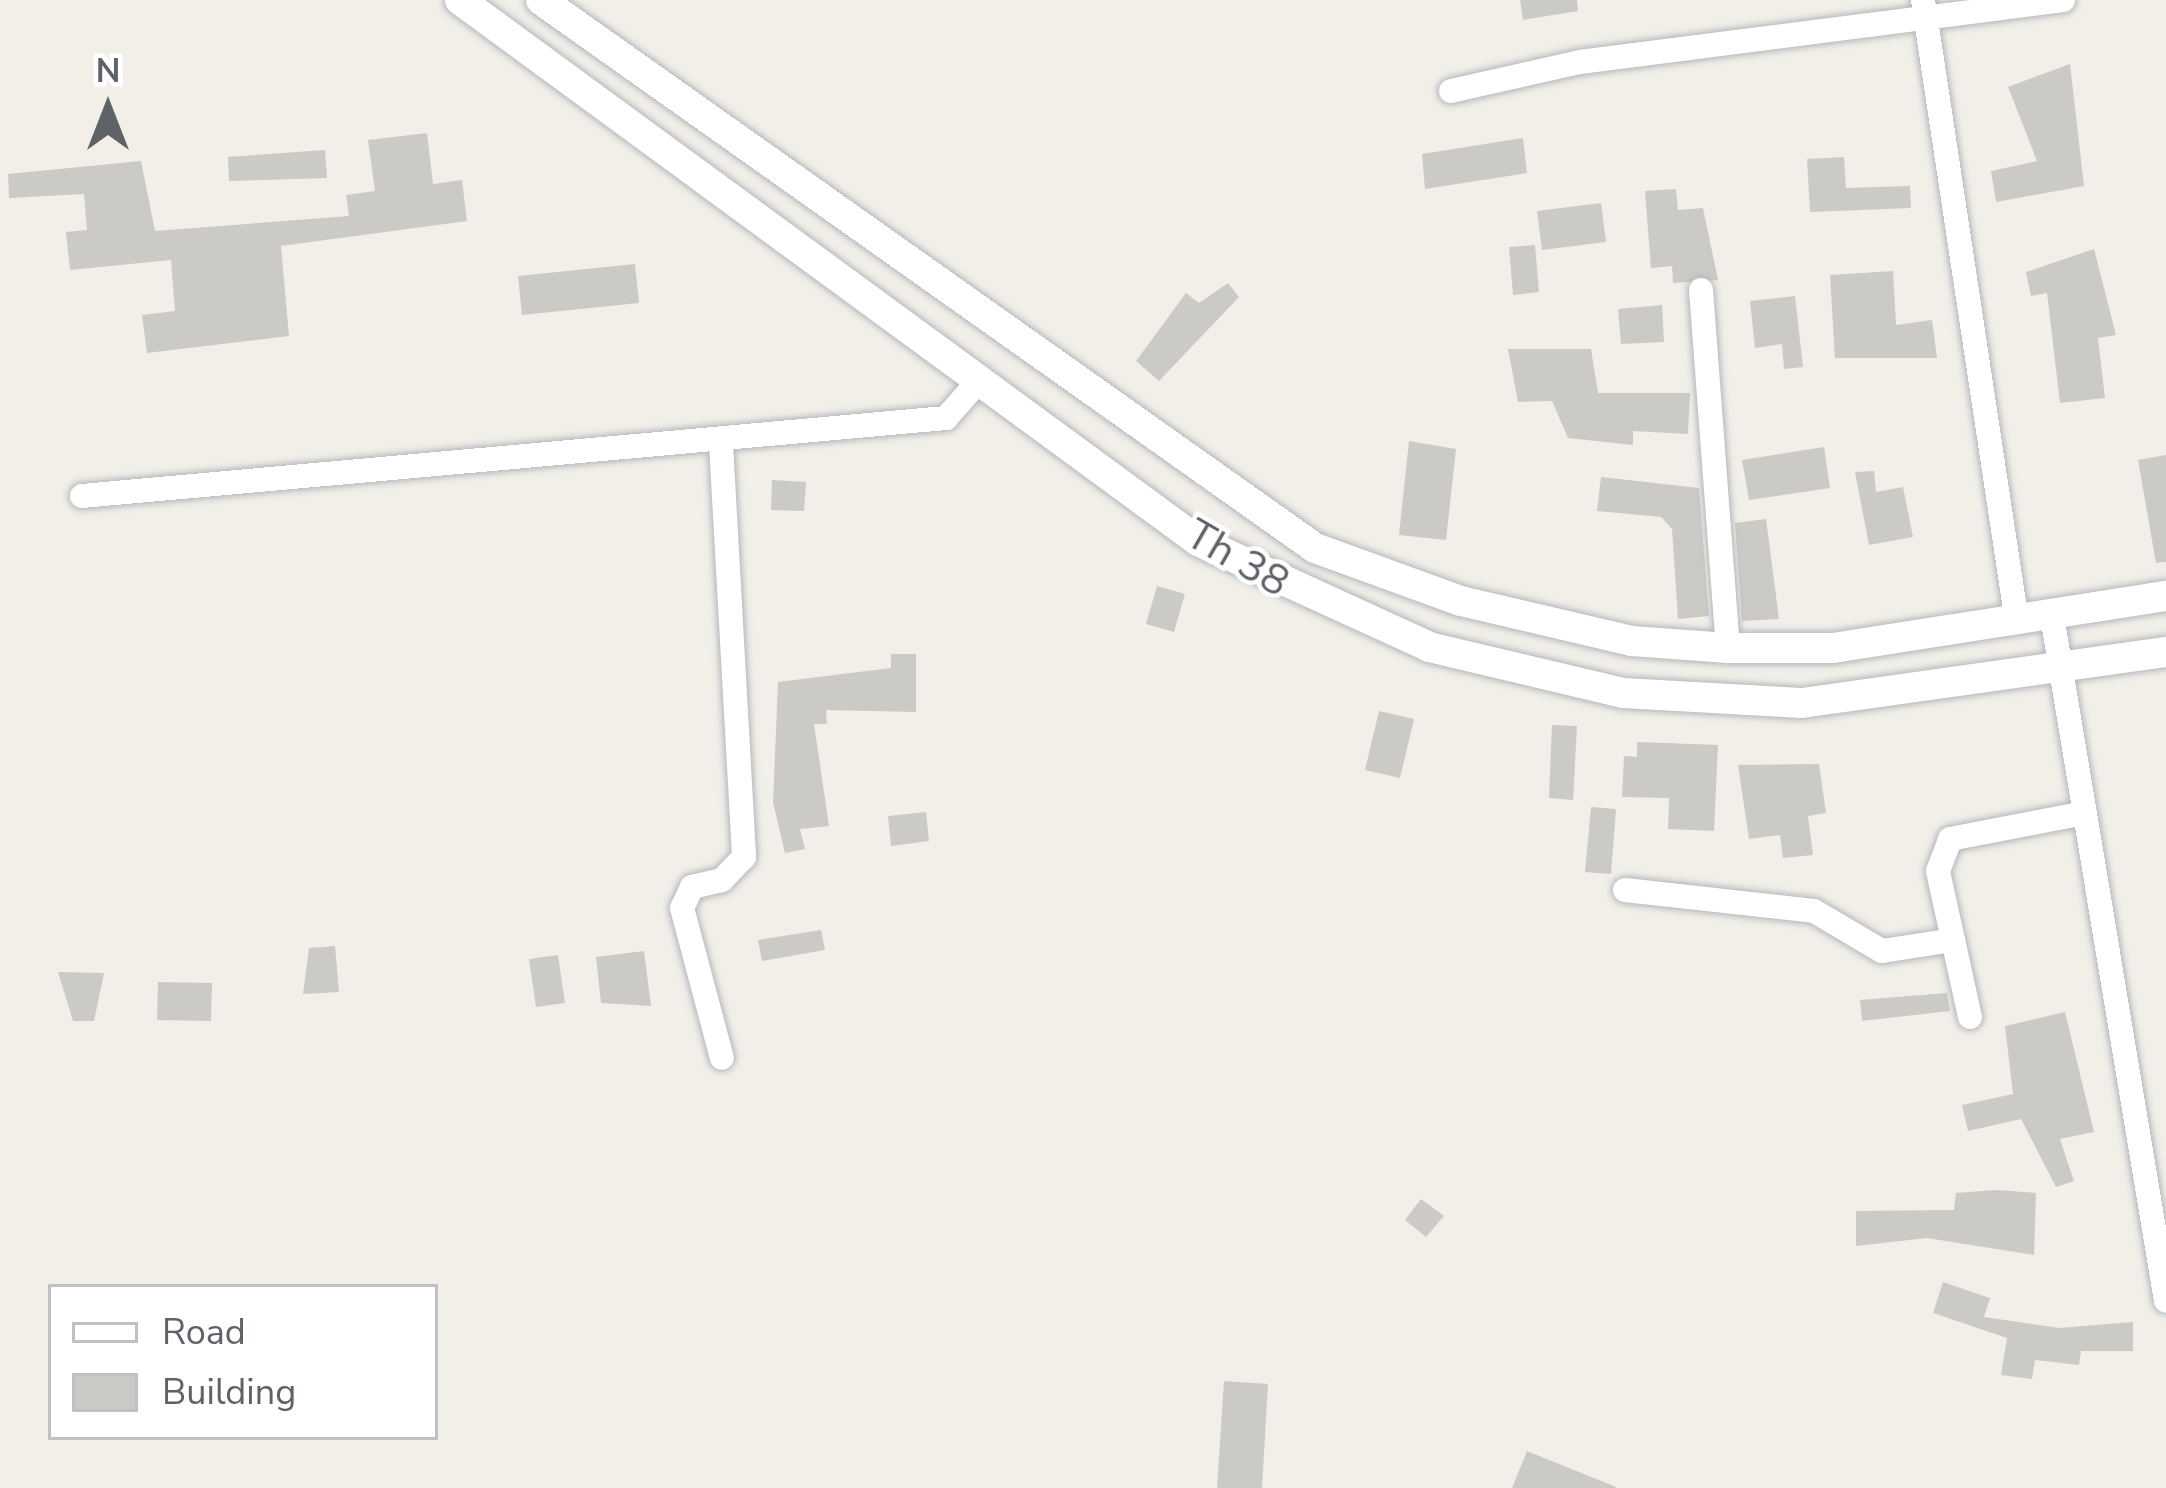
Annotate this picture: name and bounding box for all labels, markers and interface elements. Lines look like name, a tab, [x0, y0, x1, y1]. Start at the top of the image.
north arrow	[48, 48, 168, 168]
text: N	[96, 49, 120, 94]
street label: Th 38	[1177, 510, 1297, 608]
legend	[48, 1284, 438, 1440]
text: Road	[162, 1308, 246, 1357]
text: Building	[162, 1368, 296, 1417]

